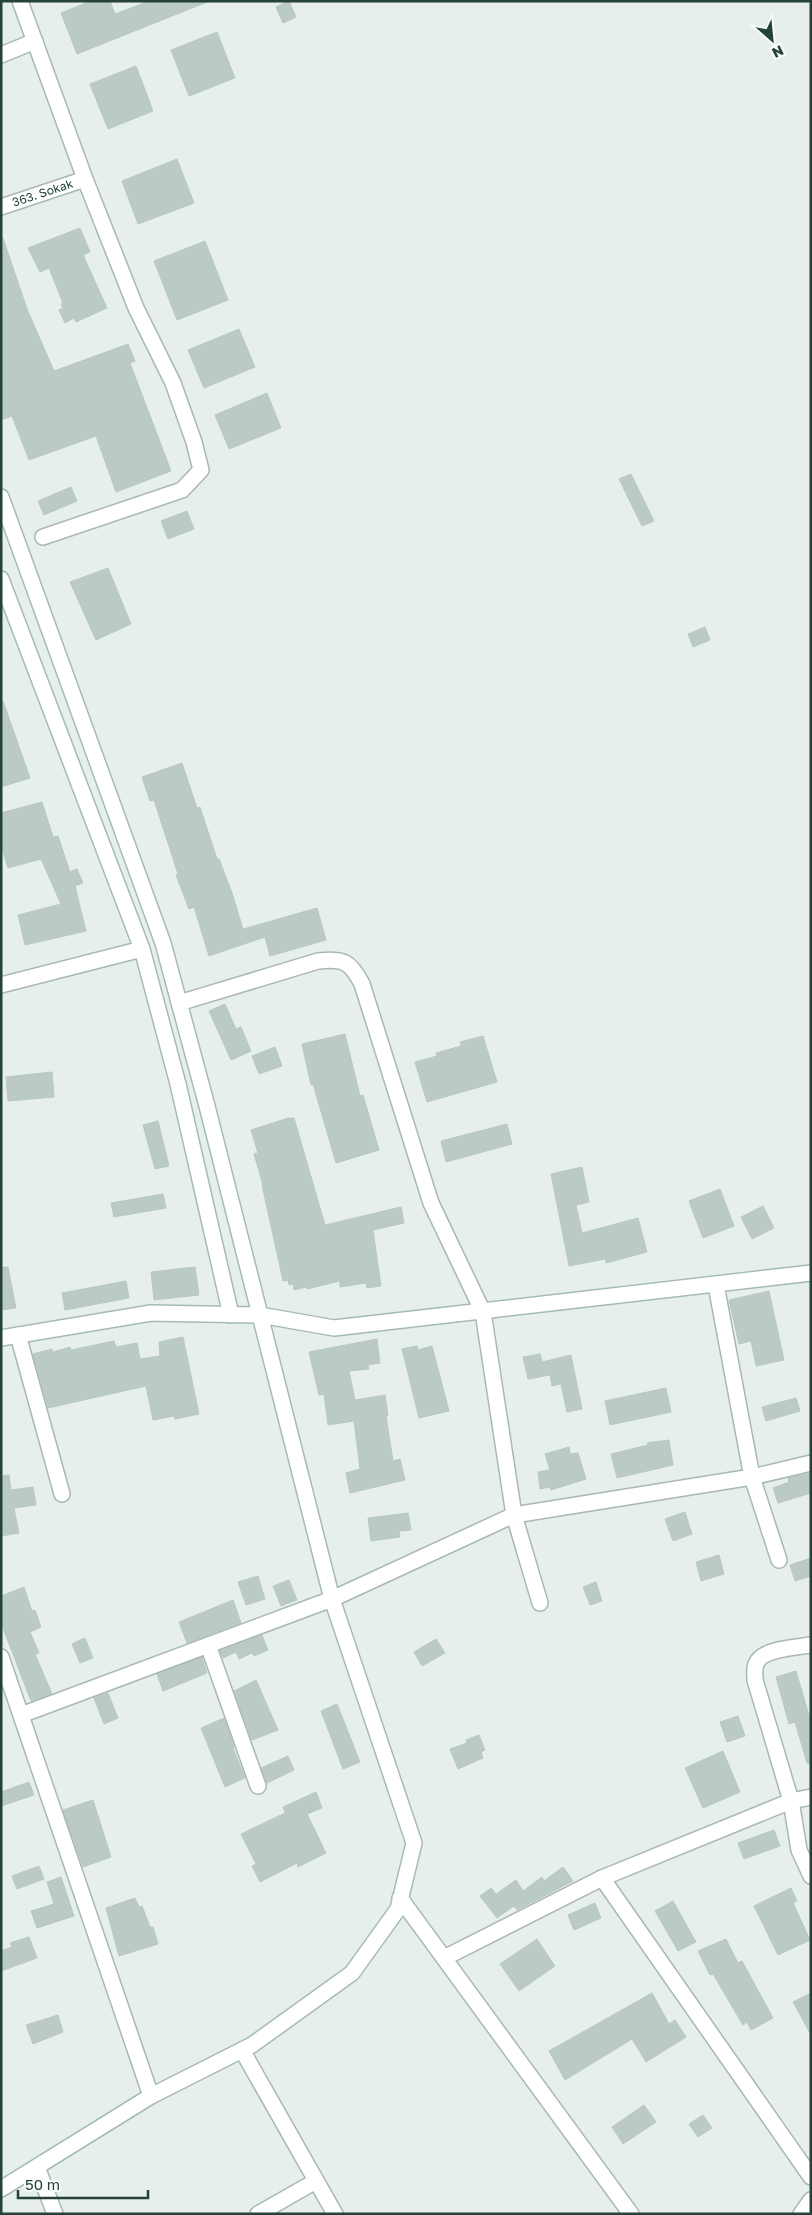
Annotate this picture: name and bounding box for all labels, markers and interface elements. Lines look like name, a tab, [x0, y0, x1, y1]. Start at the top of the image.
north arrow	[747, 15, 797, 65]
text: N	[770, 42, 787, 62]
street label: 363. Sokak	[10, 175, 75, 210]
scale bar	[18, 2168, 148, 2200]
text: 50 m	[25, 2175, 60, 2193]

